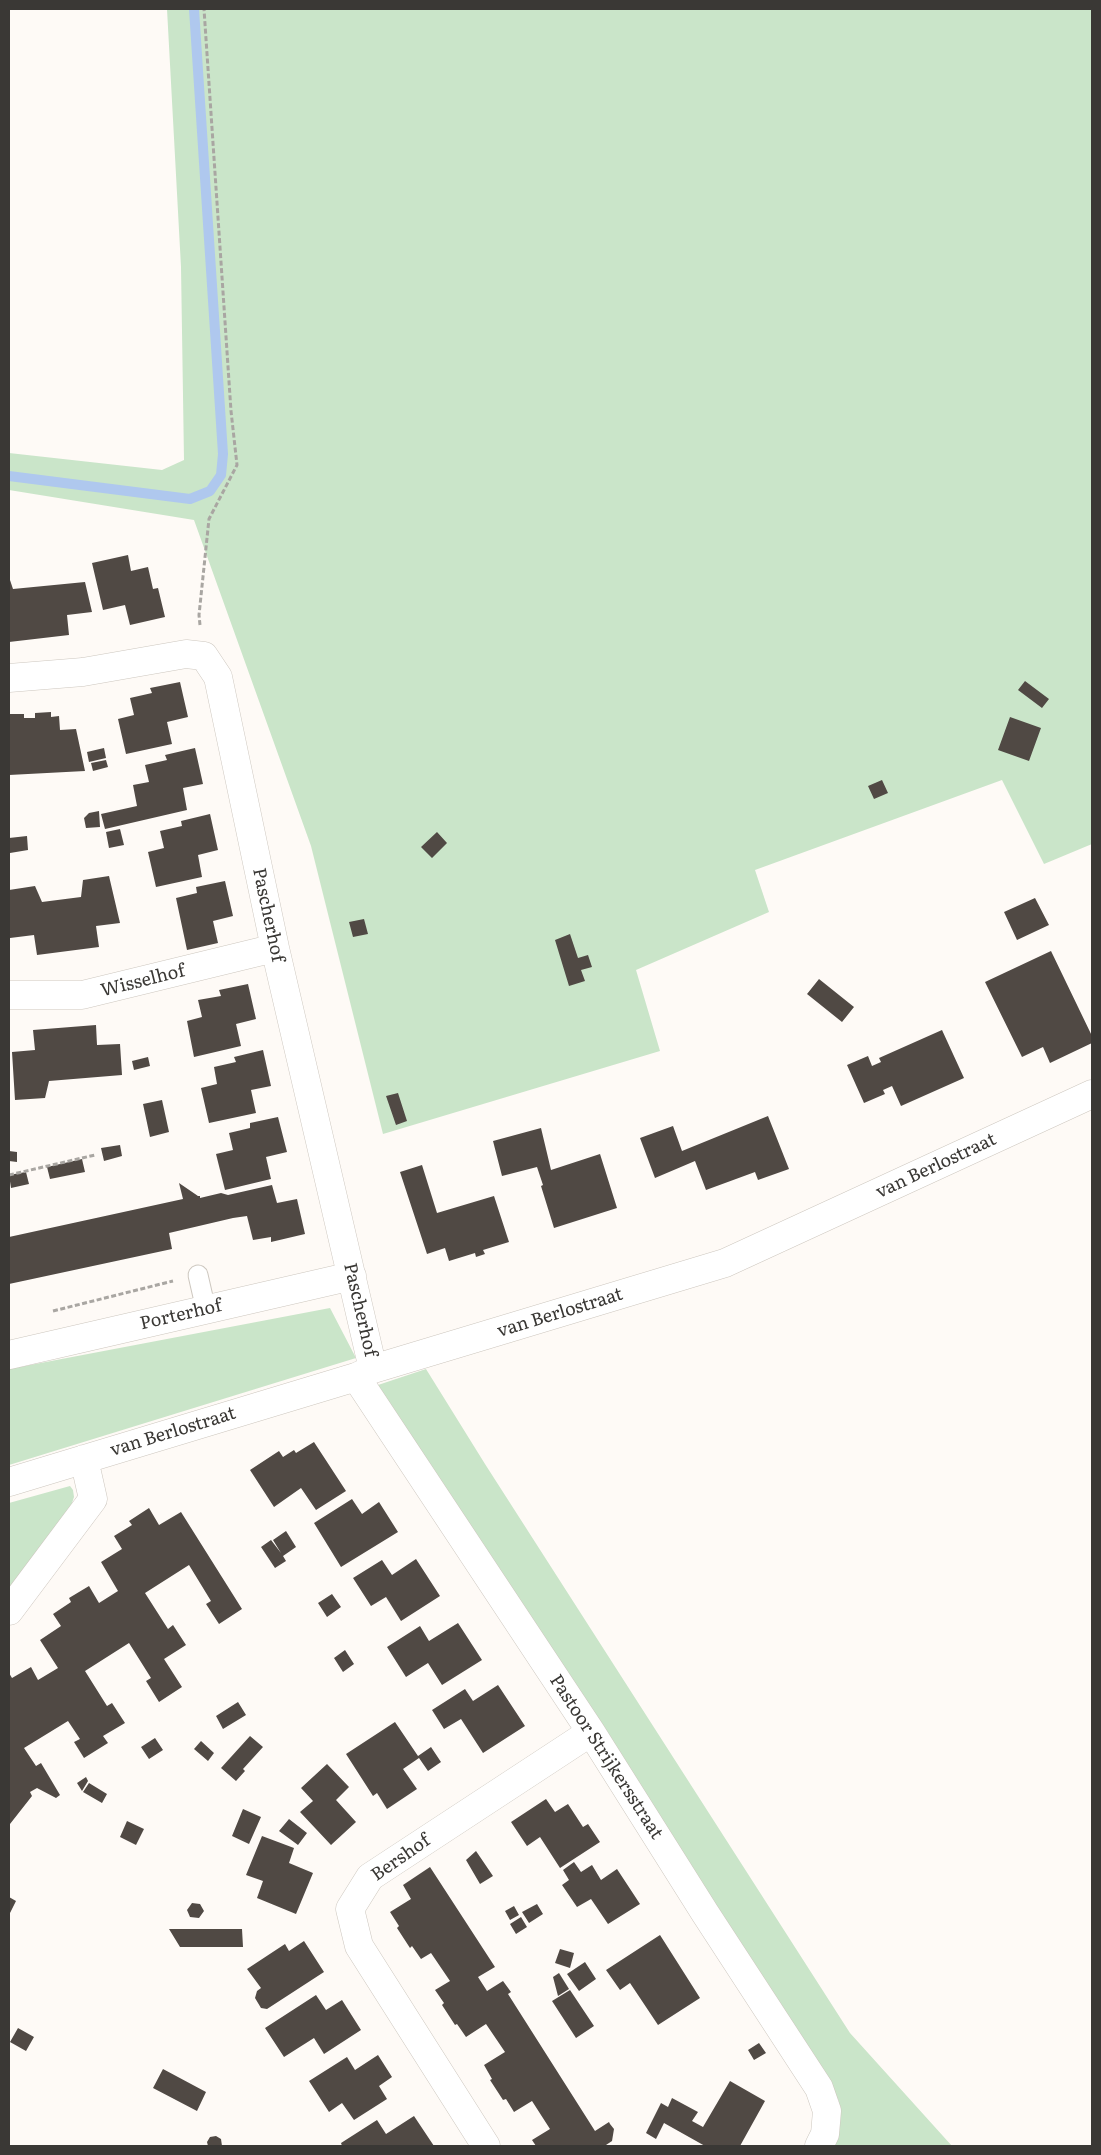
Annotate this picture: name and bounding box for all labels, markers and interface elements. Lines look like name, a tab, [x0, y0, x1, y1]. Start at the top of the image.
street label: Pascherhof	[247, 866, 289, 964]
street label: Wisselhof	[99, 960, 187, 1002]
street label: van Berlostraat	[872, 1129, 1000, 1203]
street label: Pascherhof	[339, 1261, 381, 1359]
street label: van Berlostraat	[495, 1284, 625, 1342]
street label: Porterhof	[138, 1295, 224, 1335]
street label: van Berlostraat	[108, 1403, 238, 1461]
street label: Pastoor Strijkersstraat	[545, 1671, 667, 1843]
street label: Bershof	[367, 1830, 435, 1886]

